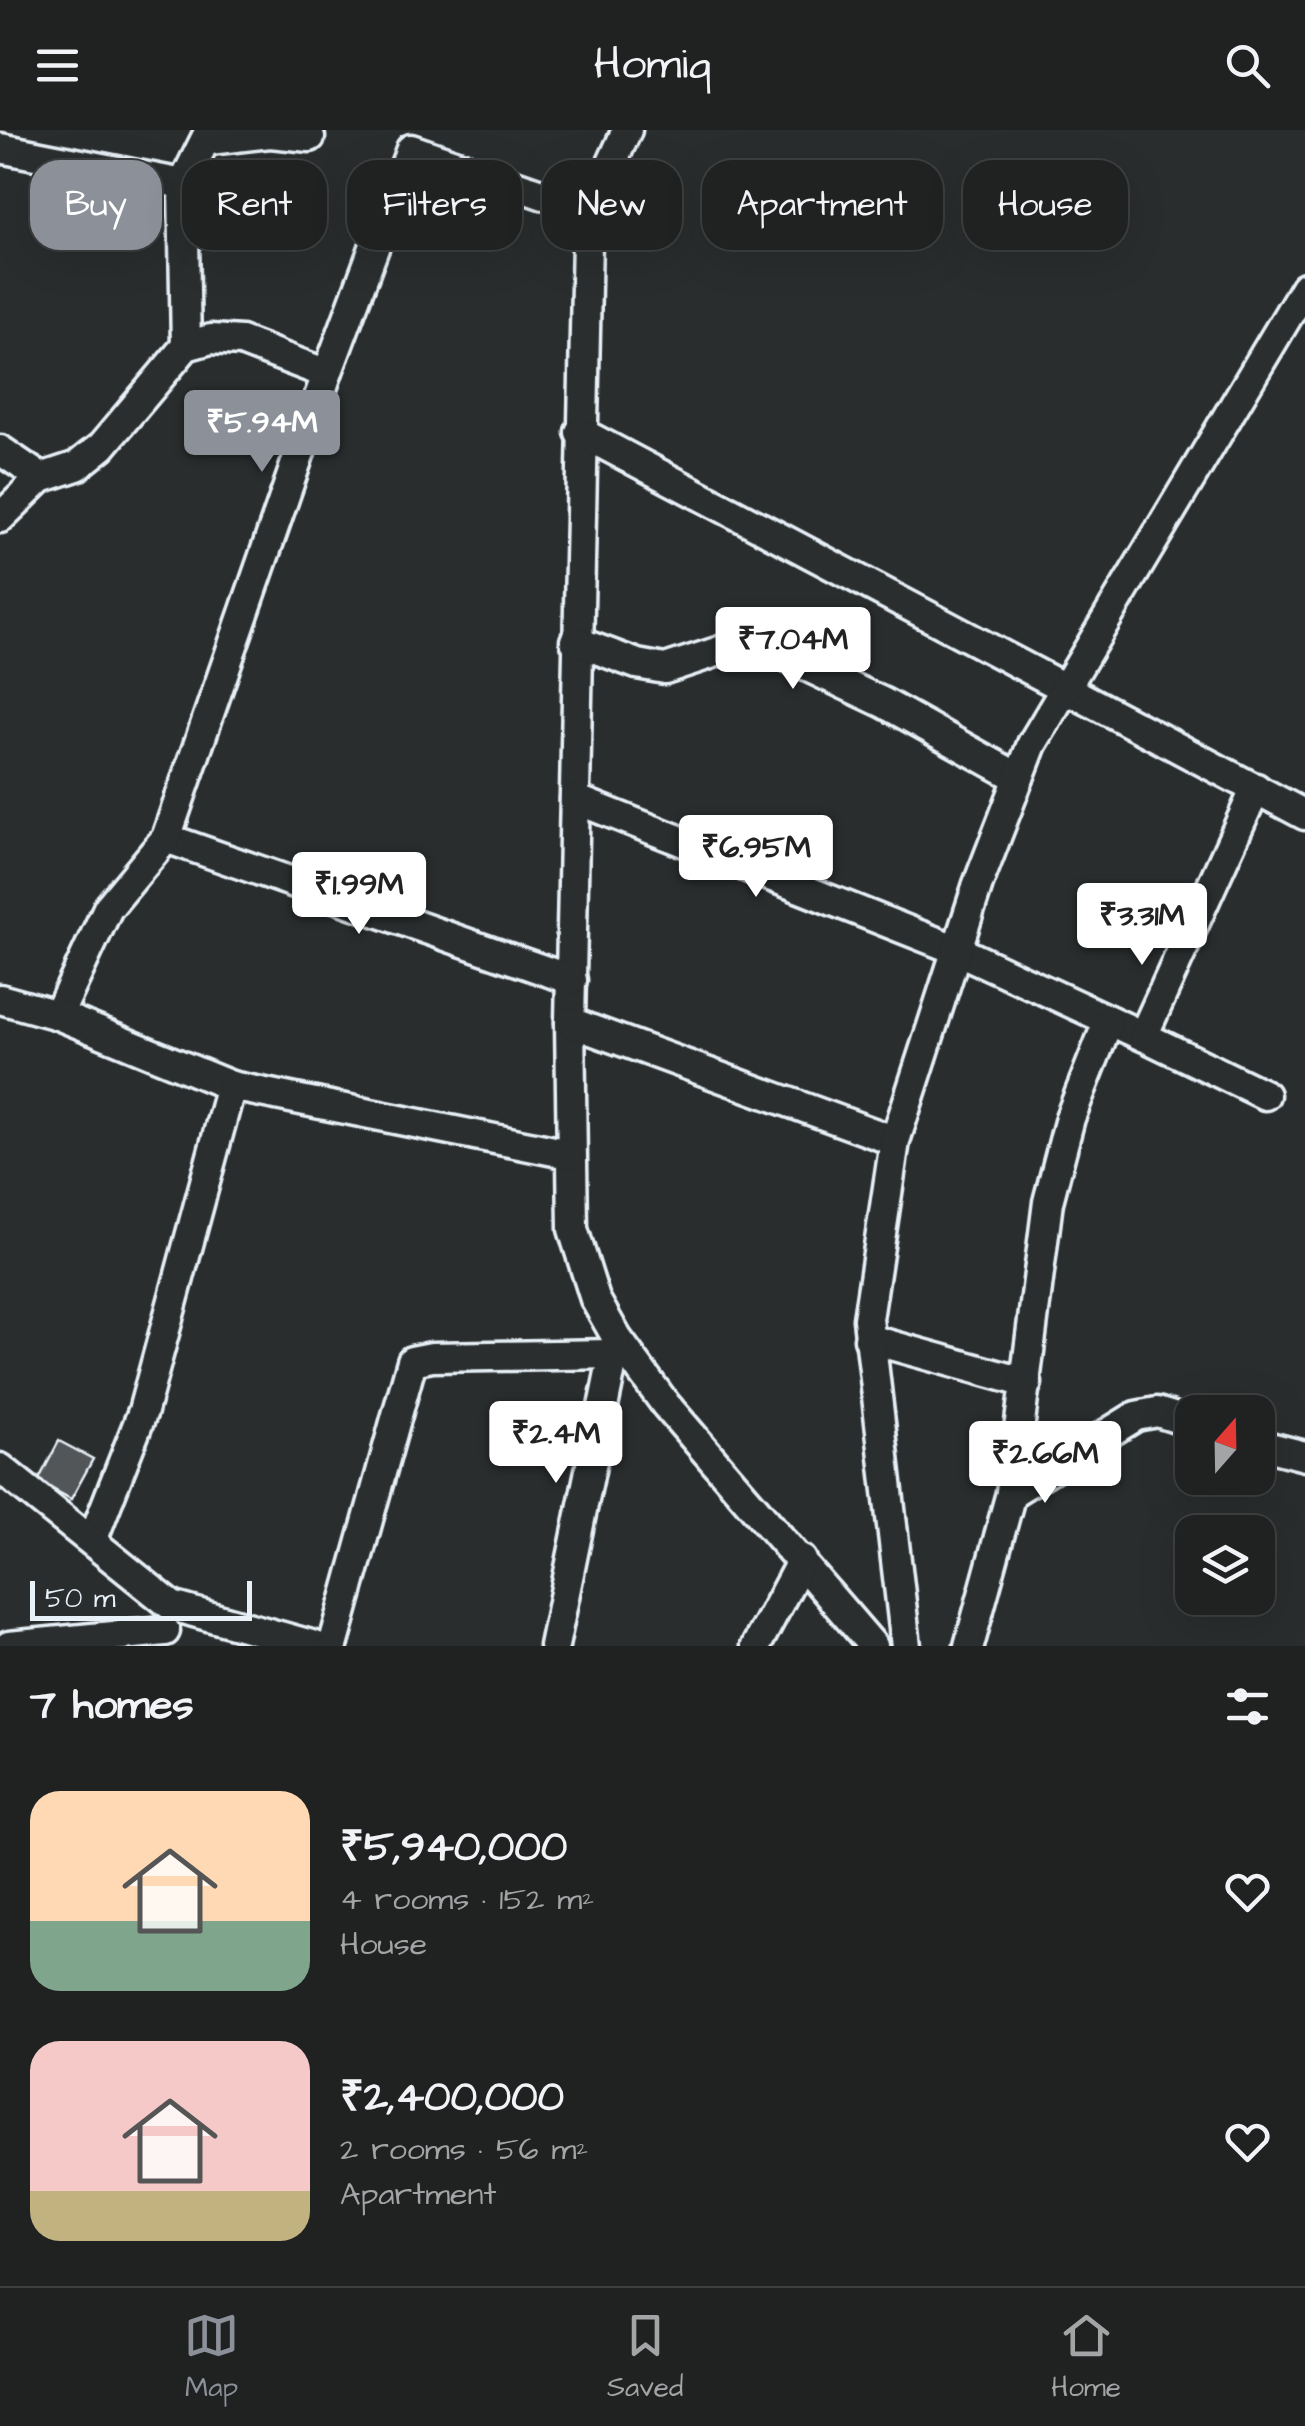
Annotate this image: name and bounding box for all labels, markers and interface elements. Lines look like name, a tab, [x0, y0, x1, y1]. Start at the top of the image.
text: Homiq	[594, 34, 711, 96]
icon: menu	[30, 38, 85, 93]
icon: search	[1220, 38, 1275, 93]
chip: Buy	[30, 160, 162, 250]
chip: Rent	[182, 160, 327, 250]
chip: Filters	[347, 160, 522, 250]
chip: New	[542, 160, 682, 250]
chip: Apartment	[702, 160, 943, 250]
chip: House	[963, 160, 1128, 250]
pin: ₹5.94M	[181, 390, 343, 475]
text: ₹5.94M	[206, 400, 318, 445]
pin: ₹7.04M	[712, 607, 874, 692]
text: ₹7.04M	[738, 617, 848, 662]
pin: ₹6.95M	[675, 815, 837, 900]
text: ₹6.95M	[701, 825, 811, 870]
pin: ₹1.99M	[278, 852, 440, 937]
text: ₹1.99M	[314, 862, 404, 907]
pin: ₹3.31M	[1061, 883, 1223, 968]
text: ₹3.31M	[1099, 893, 1185, 938]
north arrow	[1175, 1395, 1275, 1495]
map controls	[1175, 1395, 1275, 1615]
pin: ₹2.4M	[486, 1401, 626, 1486]
text: ₹2.4M	[511, 1411, 601, 1456]
pin: ₹2.66M	[964, 1421, 1126, 1506]
text: ₹2.66M	[991, 1431, 1099, 1476]
button: layers	[1175, 1515, 1275, 1615]
scale bar	[30, 1576, 252, 1620]
text: 50 m	[45, 1579, 116, 1618]
text: 7 homes	[30, 1677, 194, 1735]
icon: filters	[1220, 1679, 1275, 1734]
text: ₹5,940,000	[340, 1819, 567, 1877]
icon: home	[110, 1831, 230, 1951]
icon: heart	[1220, 1864, 1275, 1919]
text: 4 rooms · 152 m²	[340, 1877, 594, 1922]
text: House	[340, 1922, 427, 1967]
text: ₹2,400,000	[340, 2069, 564, 2127]
icon: home	[110, 2081, 230, 2201]
icon: heart	[1220, 2114, 1275, 2169]
text: 2 rooms · 56 m²	[340, 2127, 588, 2172]
text: Apartment	[340, 2172, 496, 2217]
tab: Map	[184, 2308, 239, 2407]
tab: Saved	[607, 2308, 683, 2407]
tab: Home	[1051, 2308, 1121, 2407]

